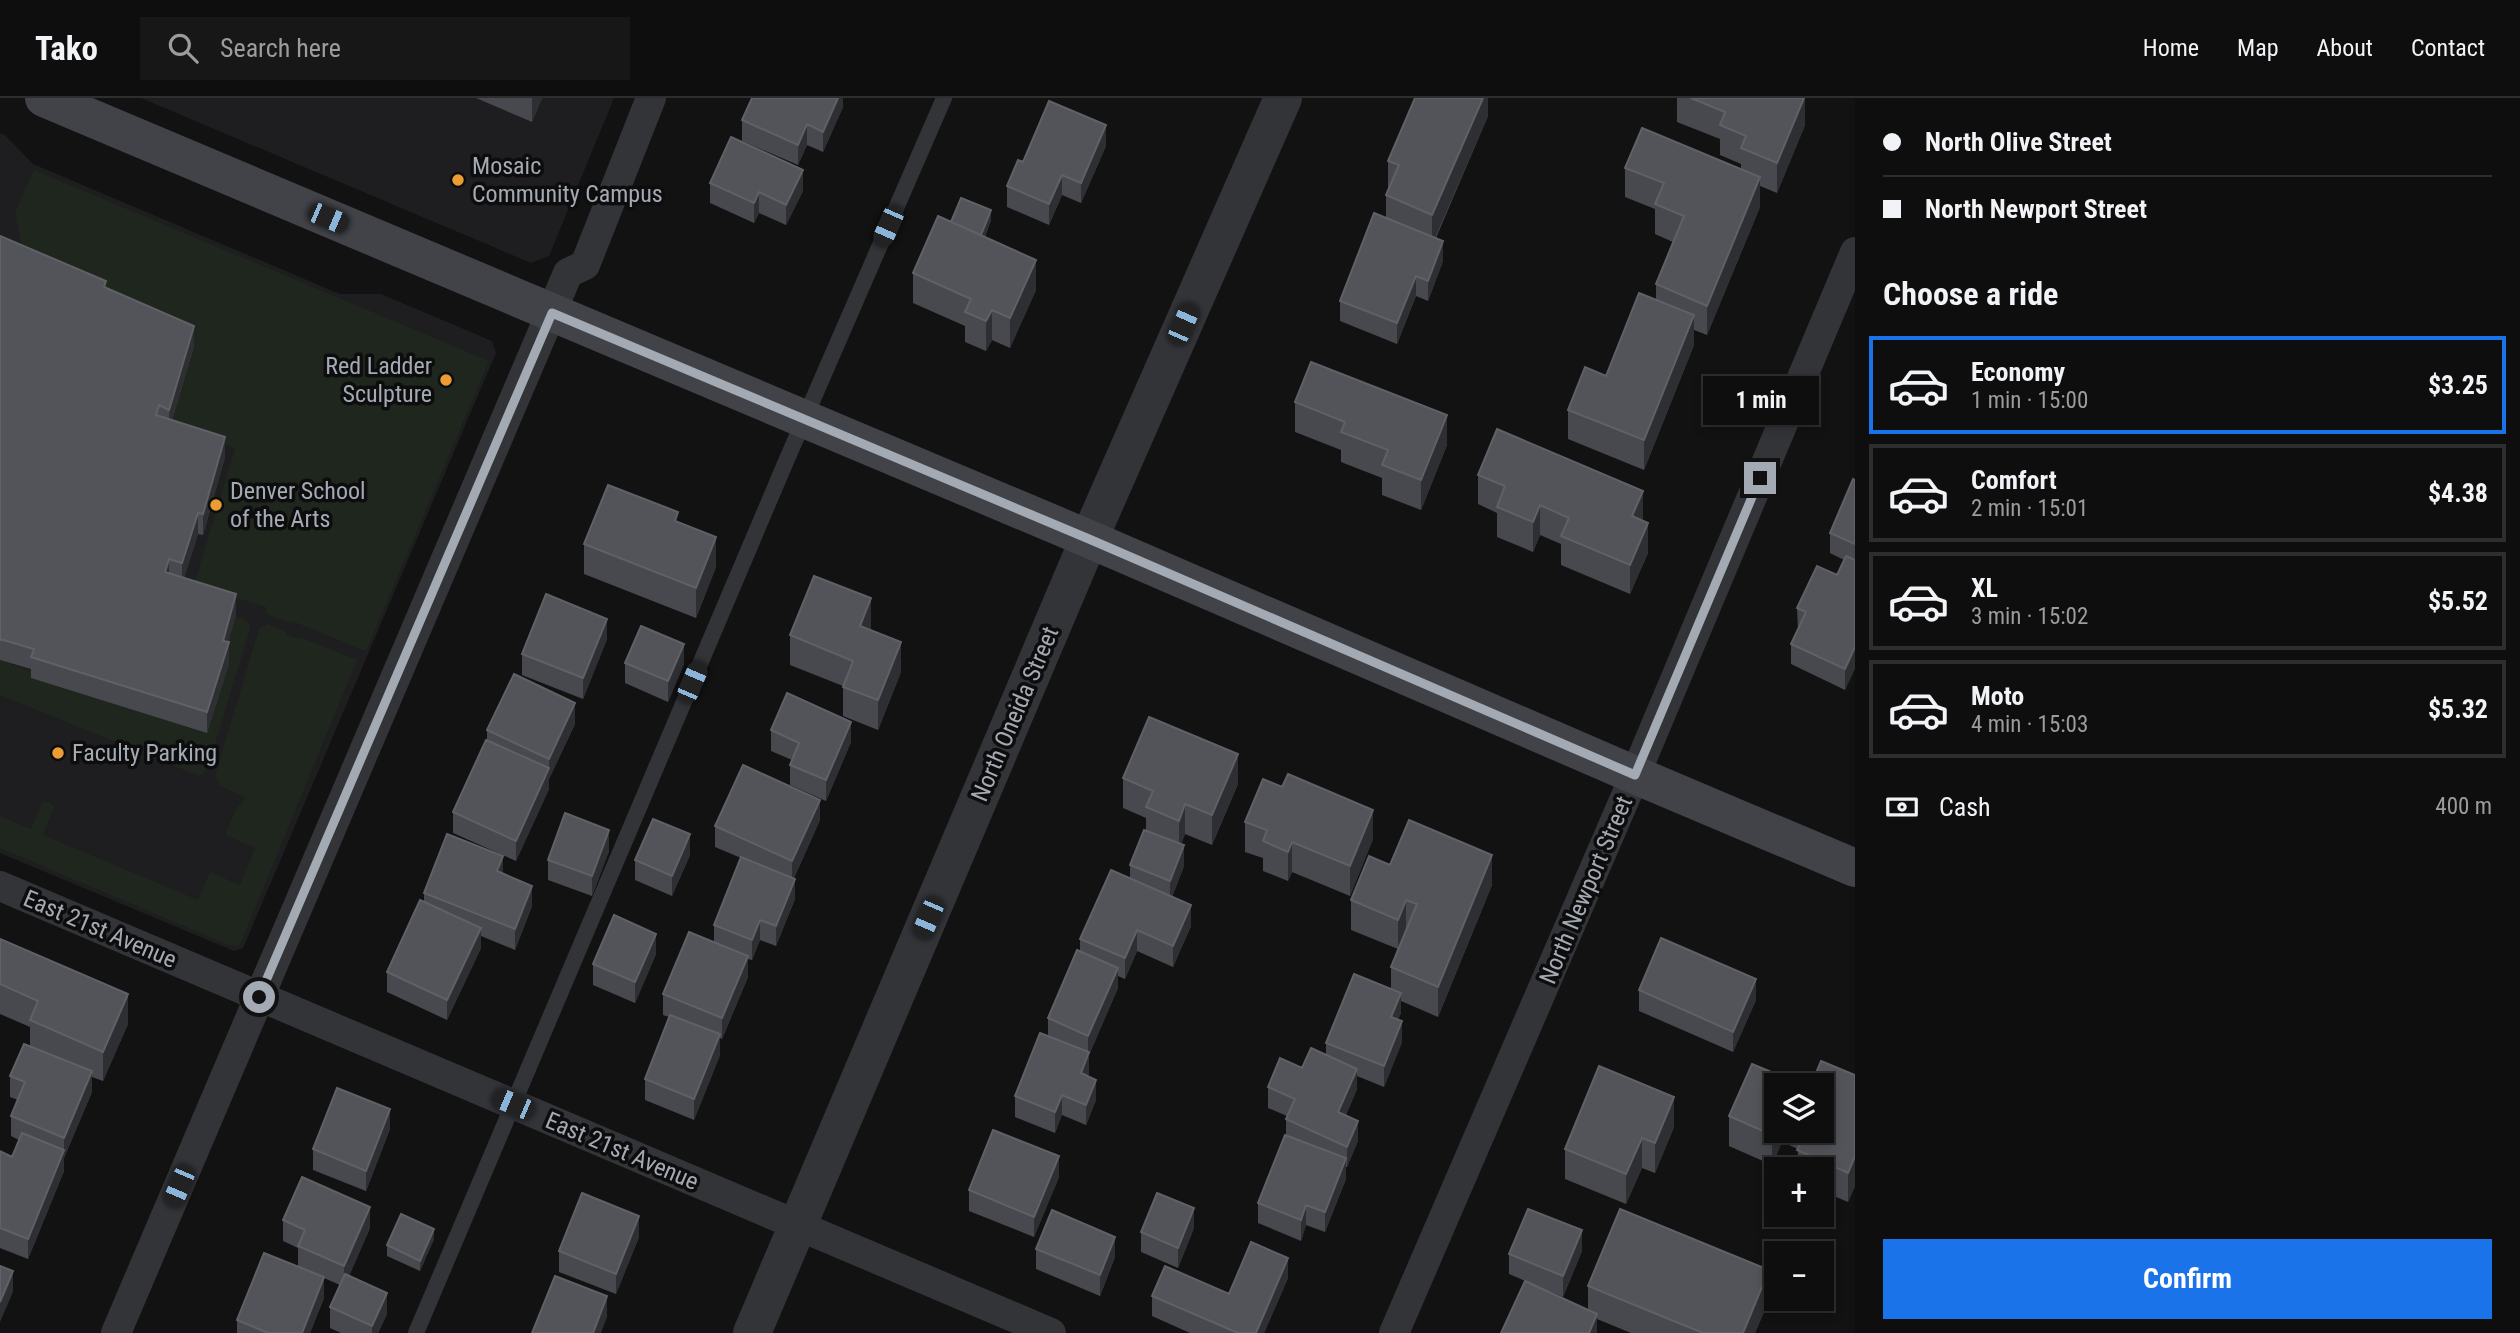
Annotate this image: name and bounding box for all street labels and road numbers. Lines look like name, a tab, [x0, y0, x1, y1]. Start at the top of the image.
street label: North Oneida Street	[966, 622, 1064, 806]
street label: North Newport Street	[1534, 792, 1638, 988]
street label: East 21st Avenue	[19, 884, 181, 974]
street label: East 21st Avenue	[541, 1106, 703, 1196]

